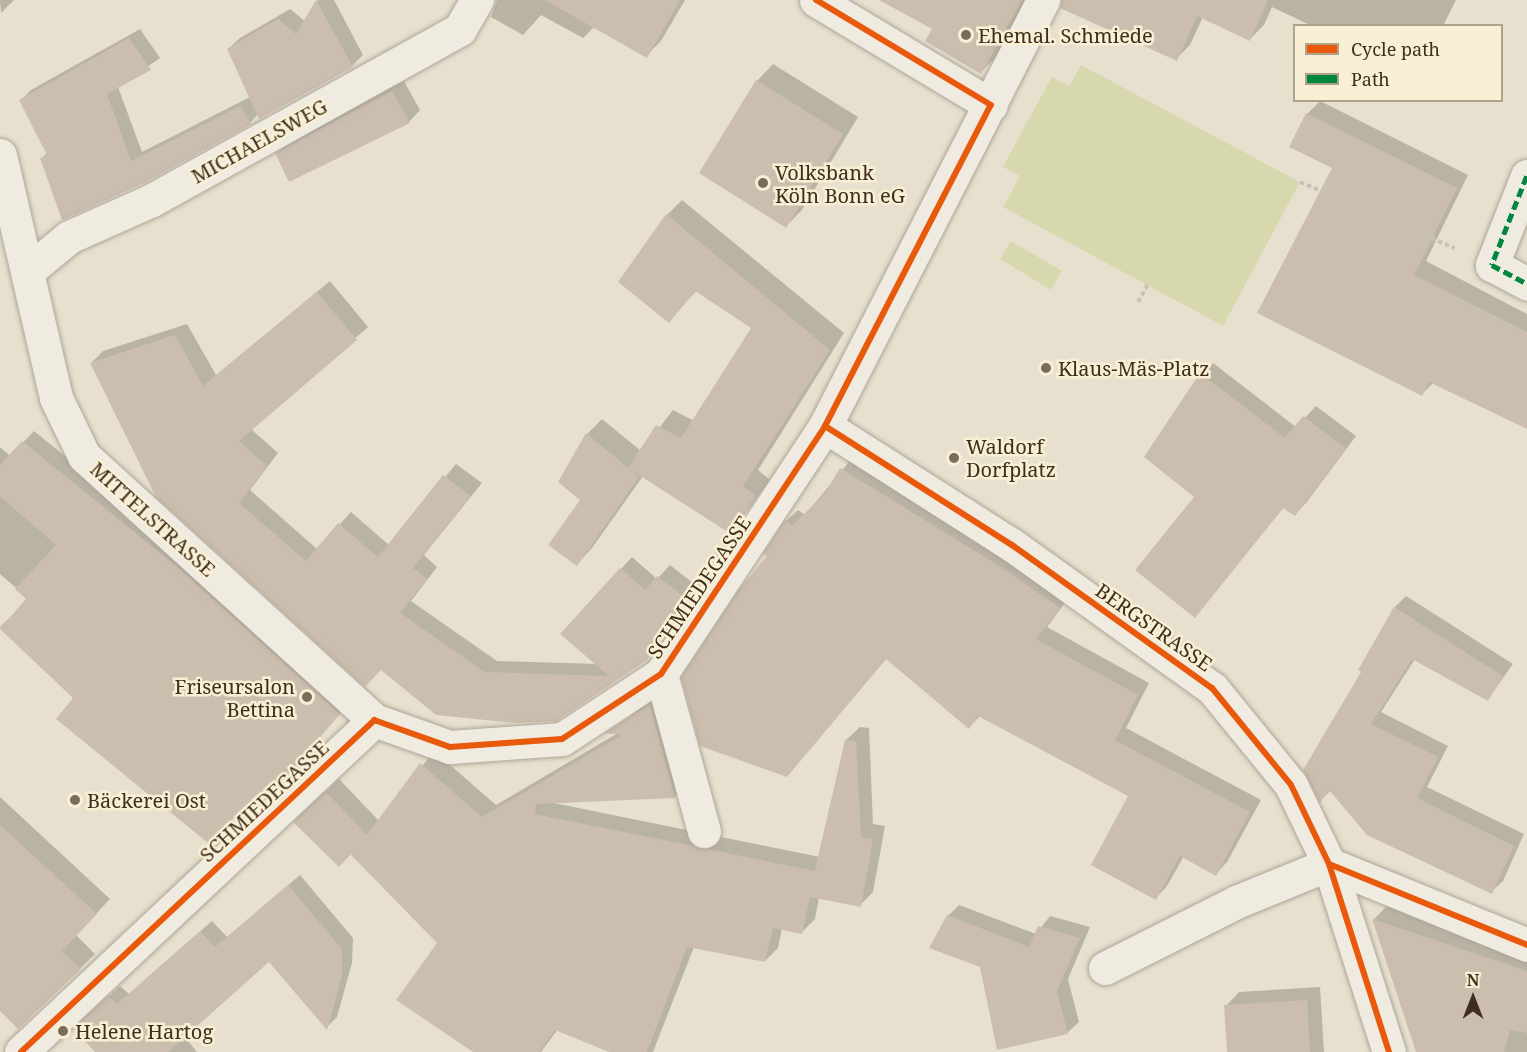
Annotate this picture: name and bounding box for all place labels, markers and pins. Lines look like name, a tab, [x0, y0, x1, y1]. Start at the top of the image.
place label: Ehemal. Schmiede	[978, 23, 1153, 47]
marker: Ehemal. Schmiede	[959, 28, 973, 42]
place label: Volksbank Köln Bonn eG	[775, 160, 905, 207]
marker: Volksbank Köln Bonn eG	[756, 176, 770, 190]
place label: Klaus-Mäs-Platz	[1058, 356, 1209, 380]
marker: Klaus-Mäs-Platz	[1039, 361, 1053, 375]
place label: Waldorf Dorfplatz	[966, 434, 1056, 481]
marker: Waldorf Dorfplatz	[947, 451, 961, 465]
place label: Friseursalon Bettina	[175, 674, 295, 721]
marker: Friseursalon Bettina	[300, 690, 314, 704]
place label: Bäckerei Ost	[87, 788, 206, 812]
marker: Bäckerei Ost	[68, 793, 82, 807]
place label: Helene Hartog	[75, 1019, 213, 1043]
marker: Helene Hartog	[56, 1024, 70, 1038]

